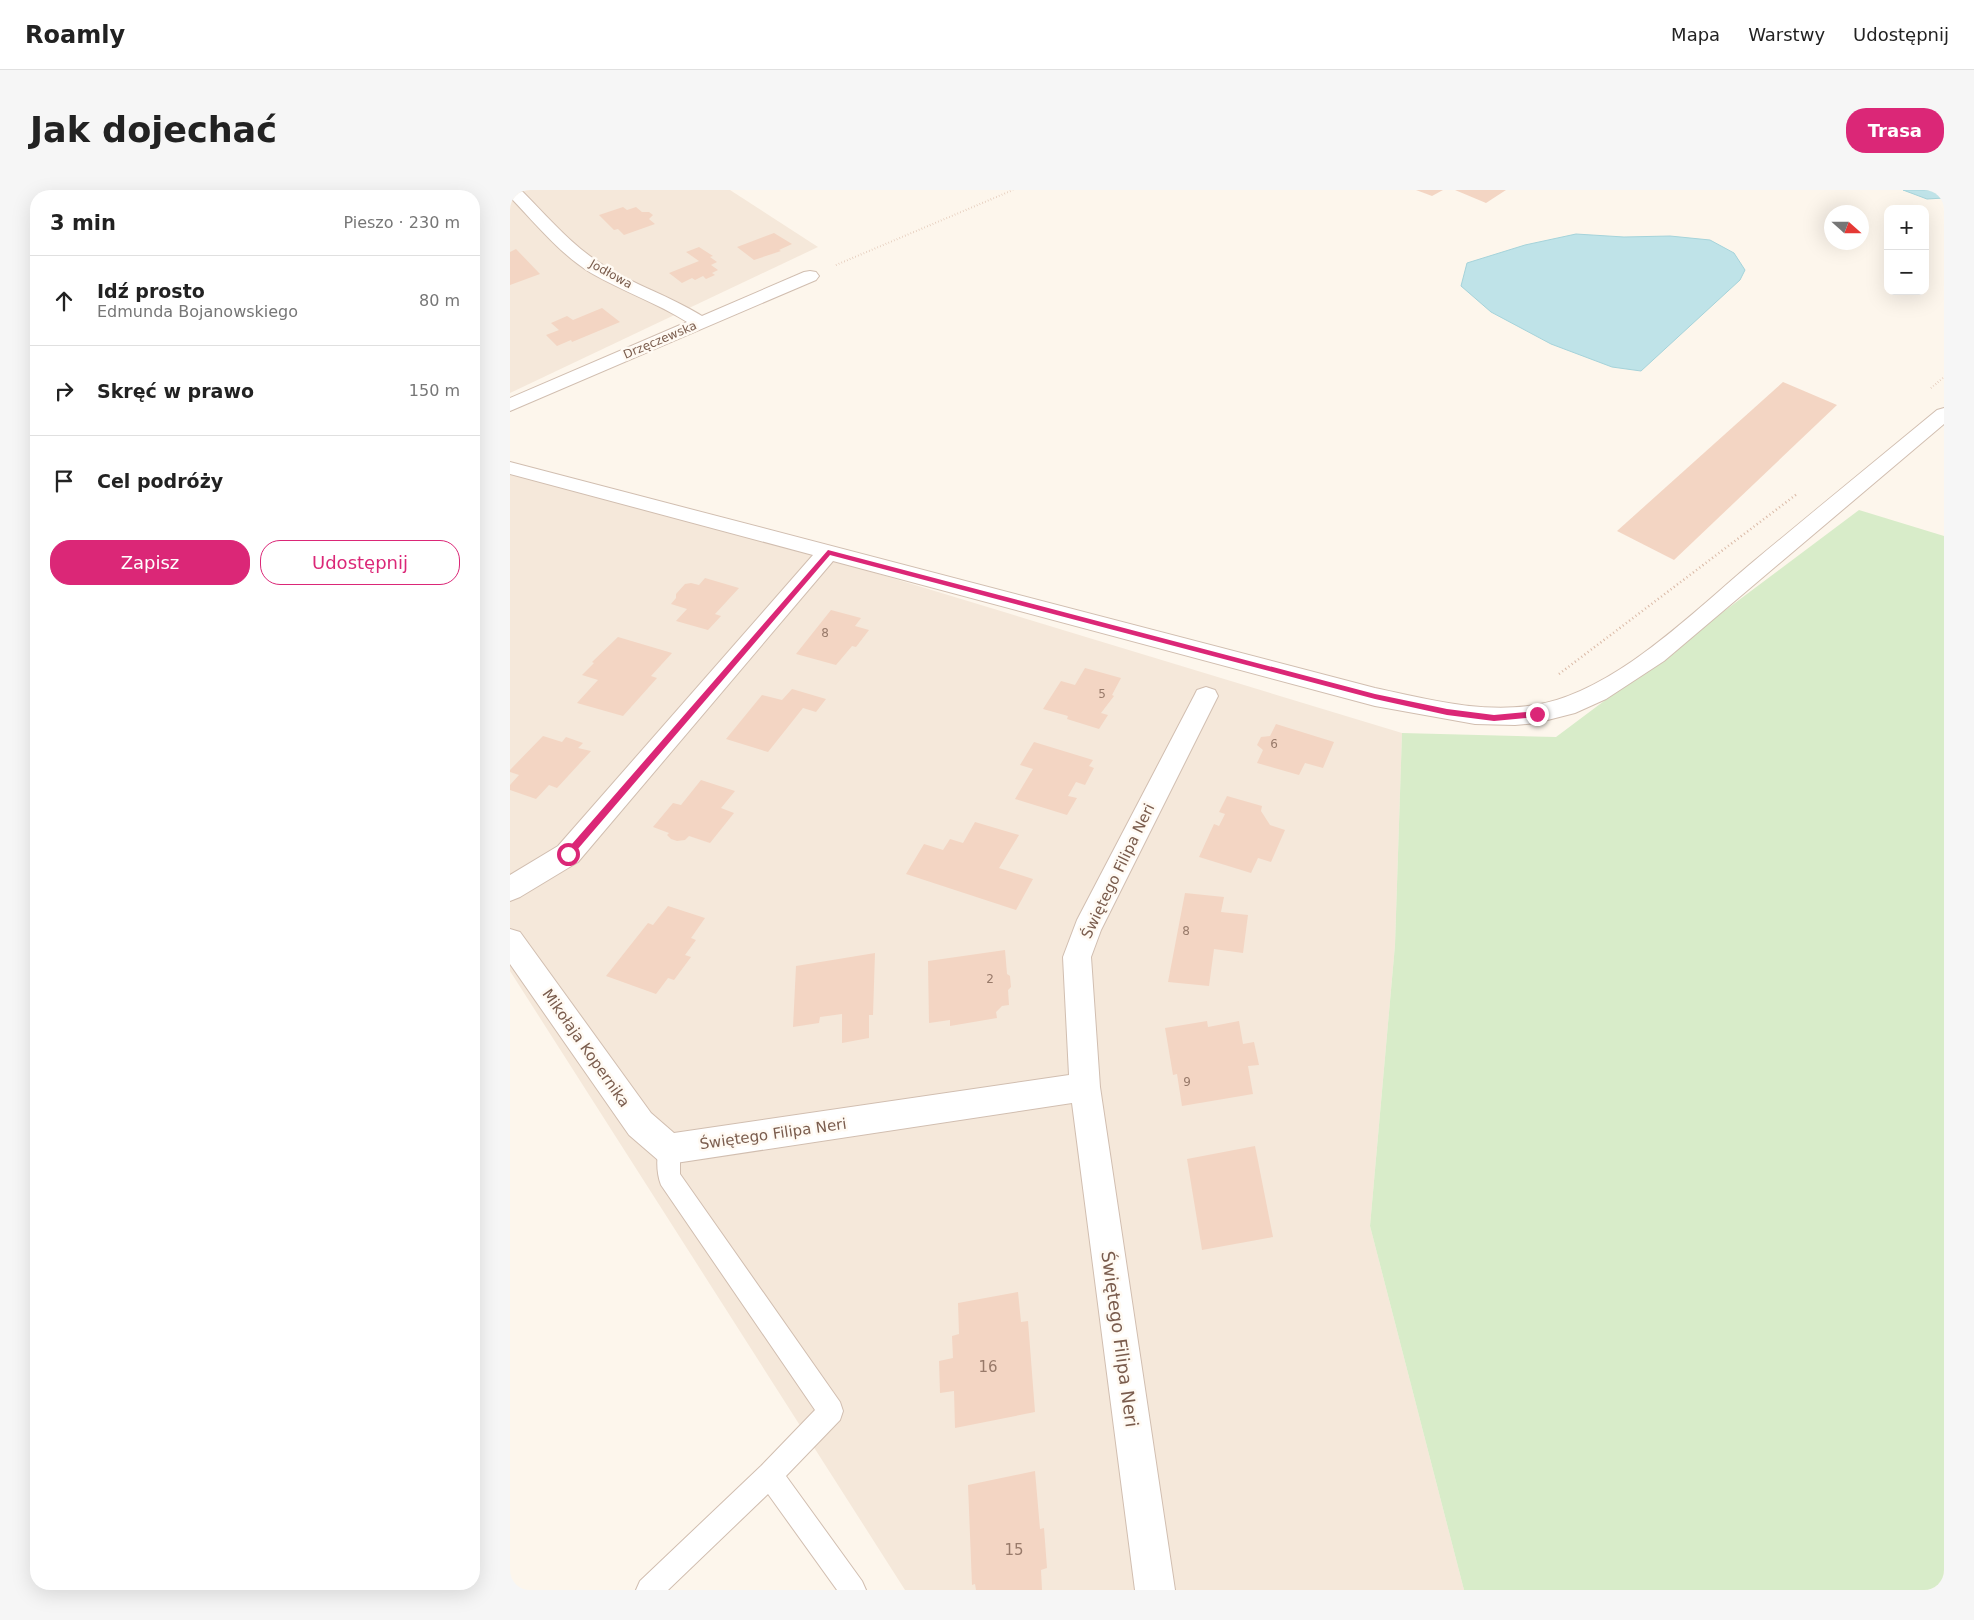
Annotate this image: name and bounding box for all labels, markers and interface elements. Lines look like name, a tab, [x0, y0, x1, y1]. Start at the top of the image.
text: Roamly	[25, 21, 125, 49]
text: Mapa	[1671, 24, 1720, 45]
text: Warstwy	[1748, 24, 1825, 45]
text: Udostępnij	[1853, 24, 1949, 45]
button: Trasa	[1846, 108, 1944, 153]
text: Jak dojechać	[30, 110, 277, 150]
north arrow	[1824, 205, 1869, 250]
map controls	[1884, 205, 1929, 295]
button: +	[1884, 205, 1929, 250]
text: 3 min	[50, 211, 116, 235]
text: Pieszo · 230 m	[343, 213, 460, 232]
button: −	[1884, 250, 1929, 295]
street label: Jodłowa	[586, 256, 635, 291]
text: Idź prosto	[97, 280, 205, 302]
icon: ahead	[50, 287, 78, 315]
text: 80 m	[419, 291, 460, 310]
text: Edmunda Bojanowskiego	[97, 302, 298, 321]
street label: Drzęczewska	[621, 318, 699, 362]
icon: right	[50, 377, 78, 405]
text: Skręć w prawo	[97, 380, 254, 402]
text: 150 m	[409, 381, 460, 400]
icon: arrive	[50, 467, 78, 495]
text: Cel podróży	[97, 470, 223, 492]
button: Zapisz	[50, 540, 250, 585]
button: Udostępnij	[260, 540, 460, 585]
house number: 8	[821, 626, 829, 640]
house number: 5	[1098, 687, 1106, 701]
route end	[1526, 703, 1549, 726]
house number: 6	[1270, 737, 1278, 751]
street label: Świętego Filipa Neri	[1077, 800, 1159, 941]
route start	[557, 843, 580, 866]
house number: 8	[1182, 924, 1190, 938]
house number: 2	[986, 972, 994, 986]
street label: Mikołaja Kopernika	[538, 985, 634, 1111]
house number: 9	[1183, 1075, 1191, 1089]
street label: Świętego Filipa Neri	[698, 1114, 848, 1153]
street label: Świętego Filipa Neri	[1097, 1250, 1143, 1428]
house number: 16	[978, 1358, 998, 1376]
house number: 15	[1004, 1541, 1024, 1559]

